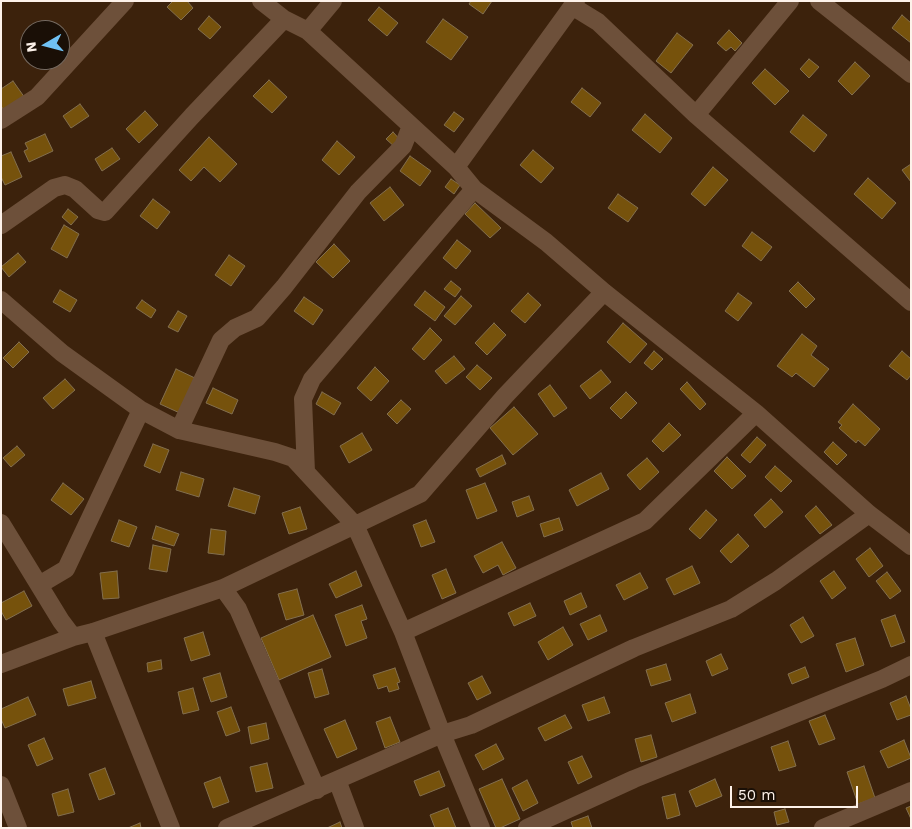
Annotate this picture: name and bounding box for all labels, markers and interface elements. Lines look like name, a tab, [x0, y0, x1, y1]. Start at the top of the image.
north arrow	[20, 20, 70, 70]
text: N	[22, 41, 40, 53]
scale bar	[732, 776, 860, 808]
text: 50 m	[738, 786, 775, 804]

